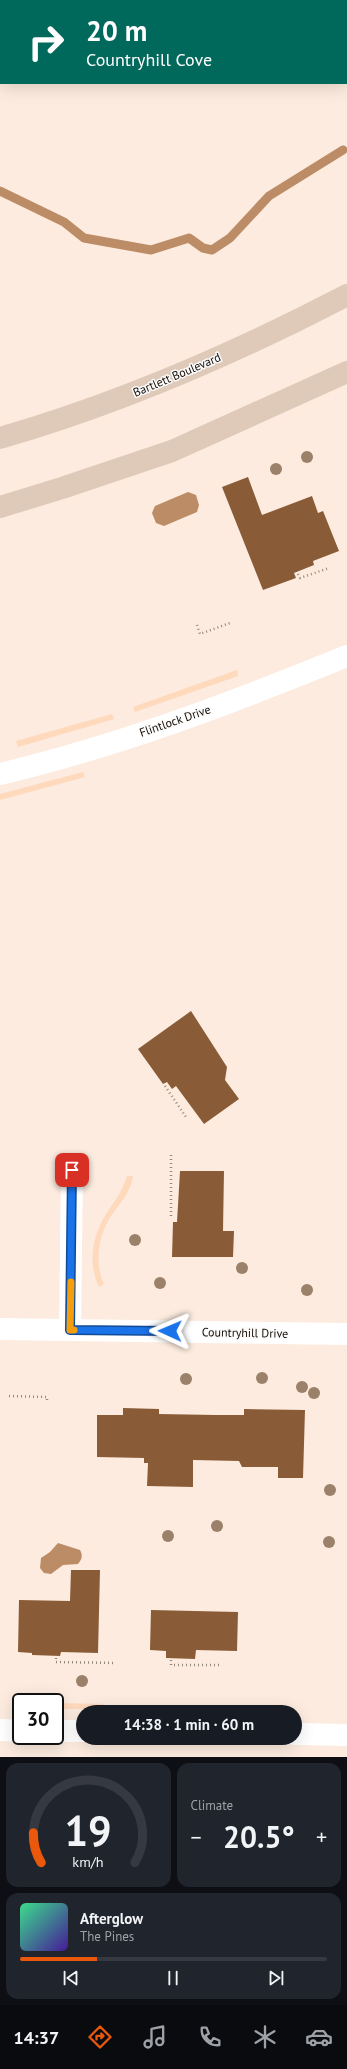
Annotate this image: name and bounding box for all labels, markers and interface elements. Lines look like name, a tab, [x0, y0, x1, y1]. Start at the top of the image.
text: 20 m	[86, 12, 147, 49]
icon: right	[20, 16, 72, 68]
text: Countryhill Cove	[86, 48, 212, 71]
street label: Bartlett Boulevard	[131, 349, 223, 400]
street label: Flintlock Drive	[137, 701, 212, 740]
pin	[55, 1153, 89, 1187]
icon: arrive	[61, 1159, 83, 1181]
position arrow	[149, 1310, 191, 1352]
street label: Countryhill Drive	[202, 1324, 288, 1341]
speed limit sign: 30	[12, 1693, 64, 1745]
text: 14:38 · 1 min · 60 m	[124, 1715, 254, 1734]
text: Climate	[191, 1797, 233, 1814]
text: 19	[65, 1804, 112, 1857]
text: 20.5°	[223, 1817, 295, 1856]
text: −	[191, 1823, 202, 1851]
text: +	[316, 1823, 327, 1851]
text: km/h	[73, 1852, 104, 1871]
text: Afterglow	[80, 1909, 143, 1928]
text: The Pines	[80, 1928, 134, 1945]
icon: previous	[60, 1967, 82, 1989]
icon: pause	[162, 1967, 184, 1989]
icon: next	[265, 1967, 287, 1989]
icon: directions	[86, 2023, 114, 2051]
icon: music	[141, 2023, 169, 2051]
icon: phone	[196, 2023, 224, 2051]
icon: climate	[251, 2023, 279, 2051]
icon: car	[305, 2023, 333, 2051]
text: 14:37	[13, 2026, 59, 2049]

